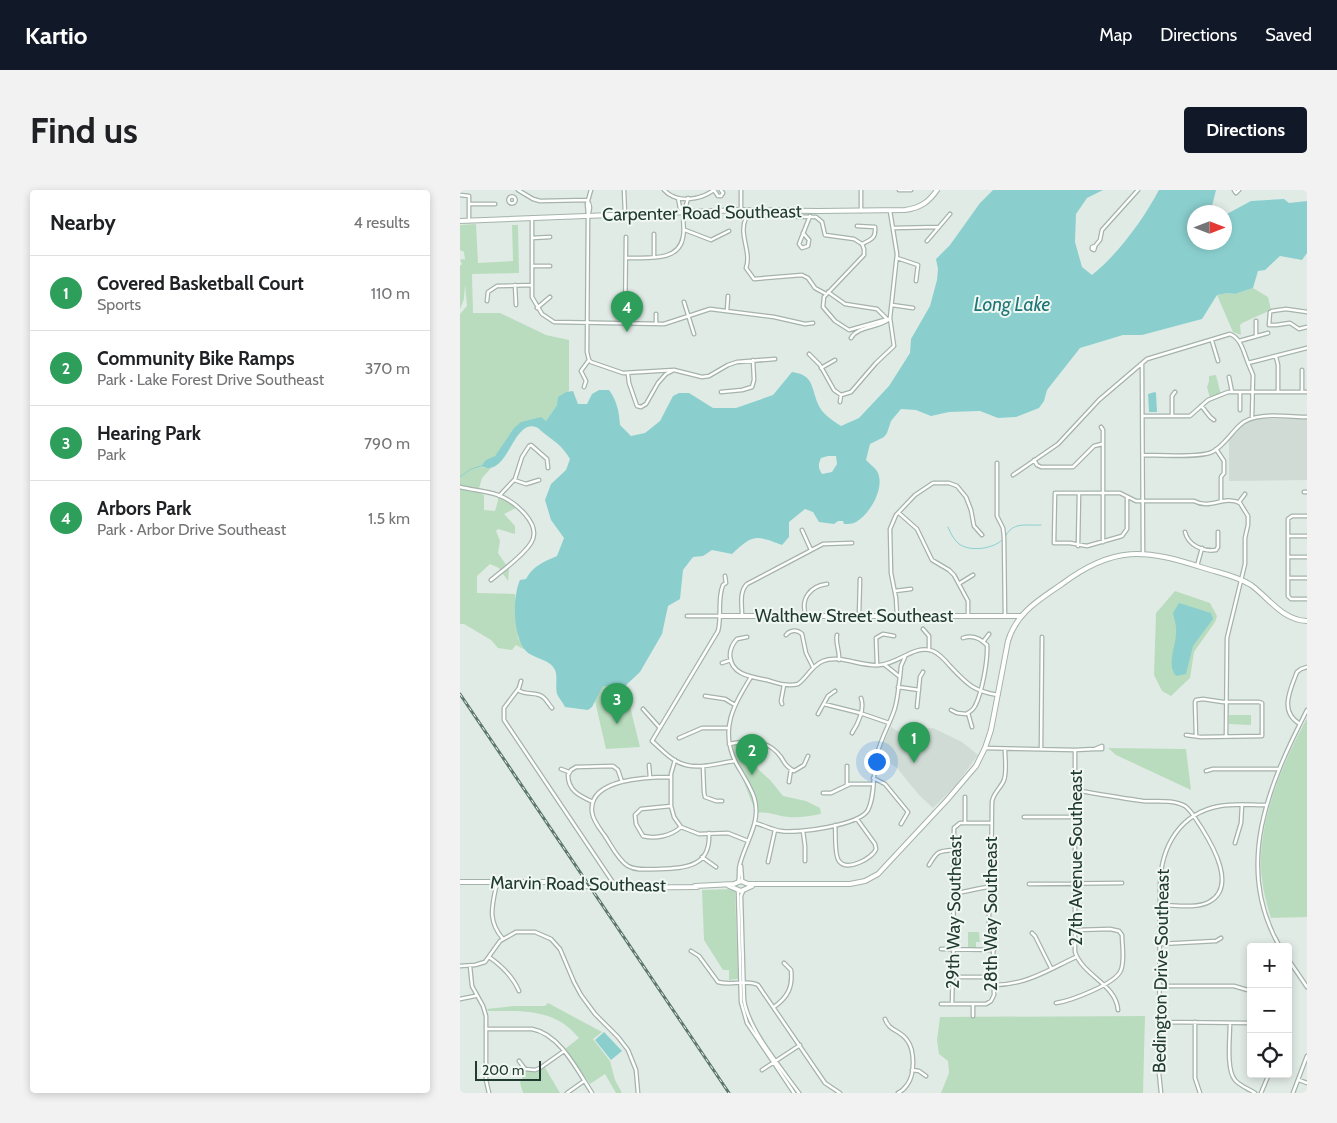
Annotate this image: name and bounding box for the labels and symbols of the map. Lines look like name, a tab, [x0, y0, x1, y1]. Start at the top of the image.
street label: Carpenter Road Southeast	[602, 200, 802, 226]
north arrow	[1187, 205, 1232, 250]
pin: 4	[611, 291, 643, 332]
water label: Long Lake	[974, 293, 1050, 316]
street label: Walthew Street Southeast	[755, 605, 953, 627]
pin: 3	[601, 683, 633, 724]
pin: 1	[898, 722, 930, 763]
pin: 2	[736, 734, 768, 775]
your location	[864, 749, 890, 775]
street label: 27th Avenue Southeast	[1065, 770, 1087, 946]
street label: 29th Way Southeast	[942, 835, 966, 989]
street label: 28th Way Southeast	[980, 837, 1002, 991]
street label: Bedington Drive Southeast	[1148, 869, 1174, 1073]
street label: Marvin Road Southeast	[490, 871, 666, 897]
scale bar	[475, 1058, 541, 1081]

